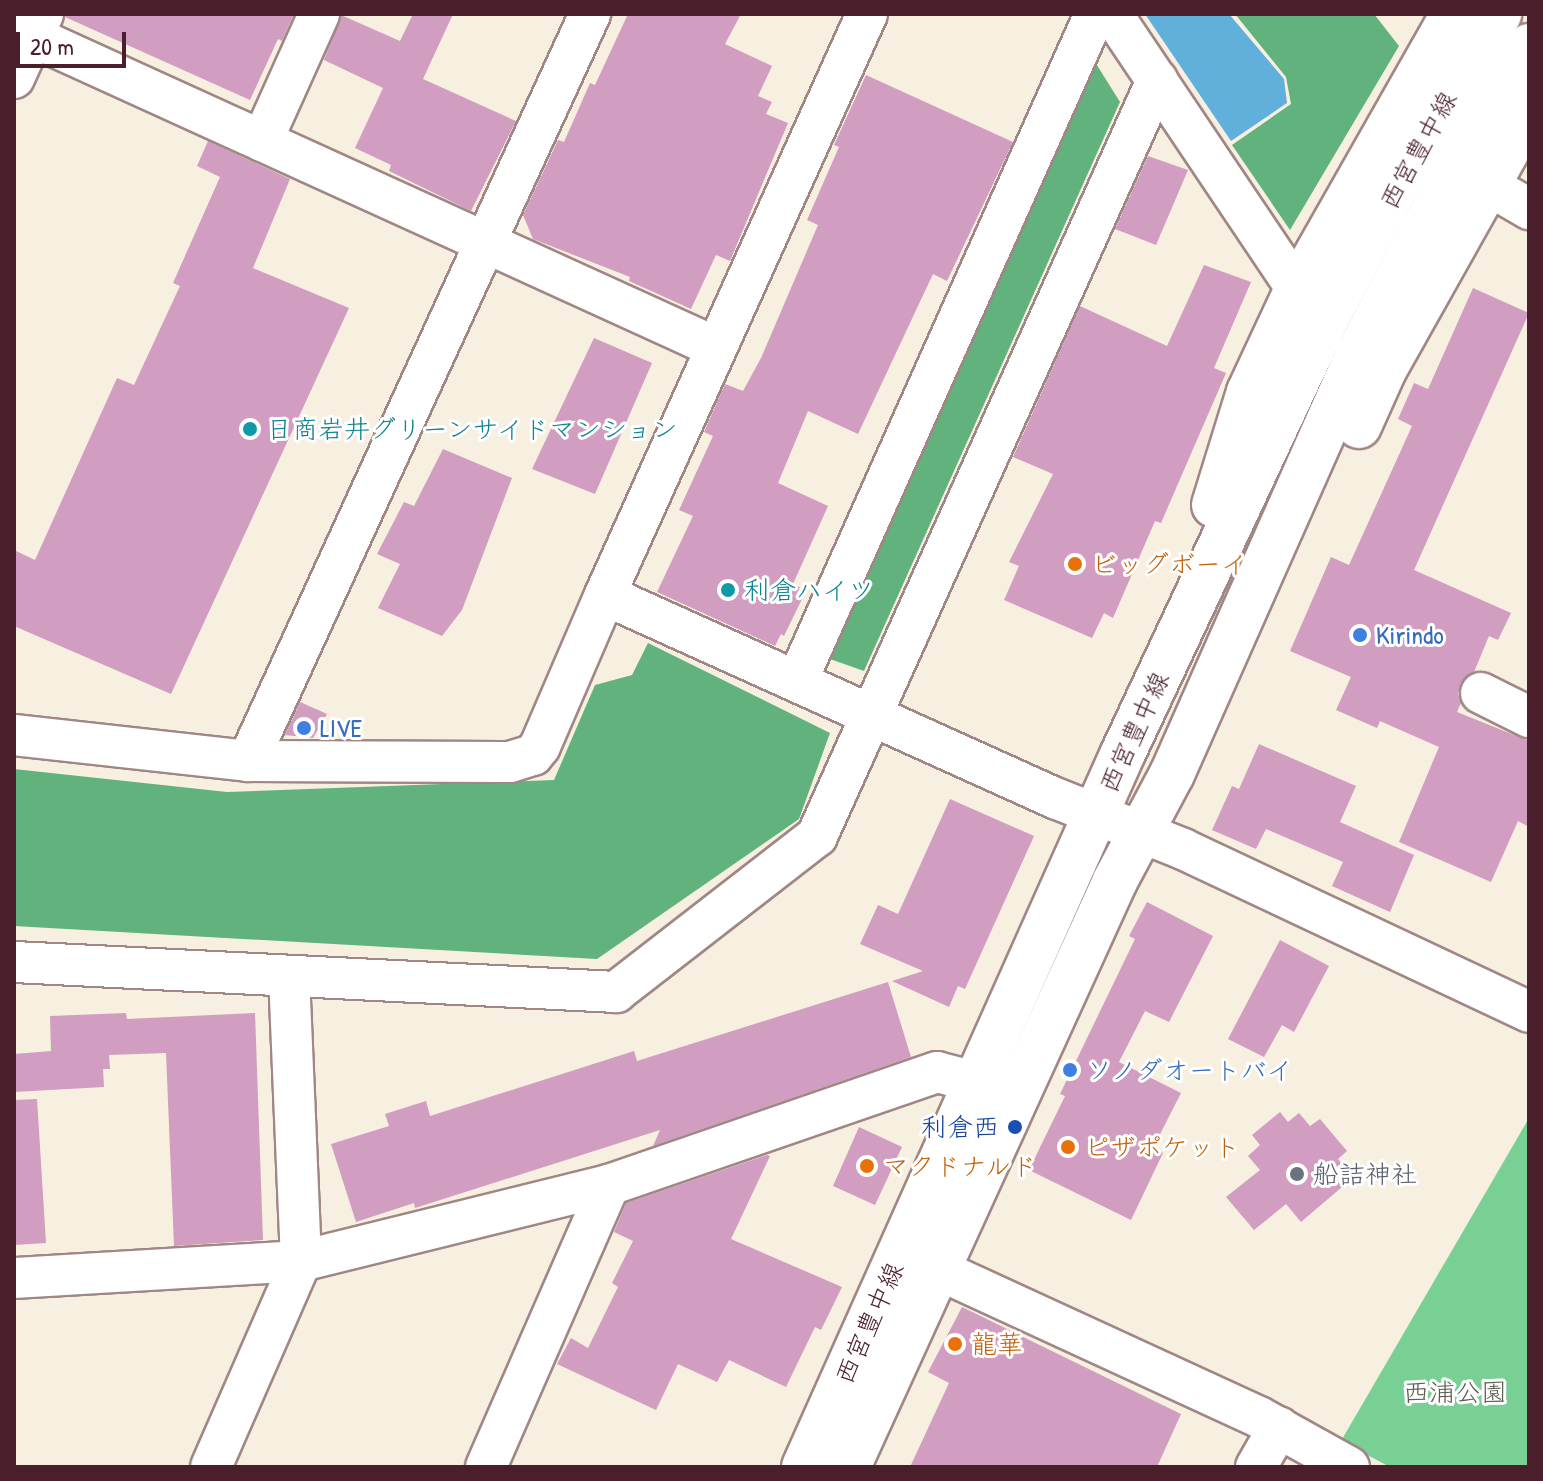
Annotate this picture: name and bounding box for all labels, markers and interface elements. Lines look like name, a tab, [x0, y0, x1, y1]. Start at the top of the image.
scale bar	[20, 16, 130, 66]
text: 20 m	[30, 30, 74, 62]
street label: 西宮豊中線	[1373, 86, 1463, 214]
place label: 日商岩井グリーンサイドマンション	[266, 413, 682, 445]
marker: 日商岩井グリーンサイドマンション	[241, 420, 259, 438]
place label: ビッグボーイ	[1091, 548, 1247, 580]
marker: ビッグボーイ	[1066, 555, 1084, 573]
place label: 利倉ハイツ	[744, 574, 874, 606]
marker: 利倉ハイツ	[719, 581, 737, 599]
place label: Kirindo	[1376, 619, 1444, 651]
marker: Kirindo	[1351, 626, 1369, 644]
street label: 西宮豊中線	[1092, 666, 1176, 798]
place label: LIVE	[320, 712, 362, 744]
marker: LIVE	[295, 719, 313, 737]
place label: ソノダオートバイ	[1086, 1054, 1294, 1086]
marker: ソノダオートバイ	[1061, 1061, 1079, 1079]
place label: 利倉西	[921, 1111, 999, 1143]
marker: 利倉西	[1006, 1118, 1024, 1136]
place label: ピザポケット	[1084, 1131, 1240, 1163]
marker: ピザポケット	[1059, 1138, 1077, 1156]
place label: マクドナルド	[883, 1150, 1039, 1182]
marker: マクドナルド	[858, 1157, 876, 1175]
place label: 船詰神社	[1313, 1158, 1417, 1190]
marker: 船詰神社	[1288, 1165, 1306, 1183]
street label: 西宮豊中線	[828, 1257, 910, 1389]
place label: 龍華	[971, 1328, 1023, 1360]
marker: 龍華	[946, 1335, 964, 1353]
park label: 西浦公園	[1403, 1376, 1507, 1408]

